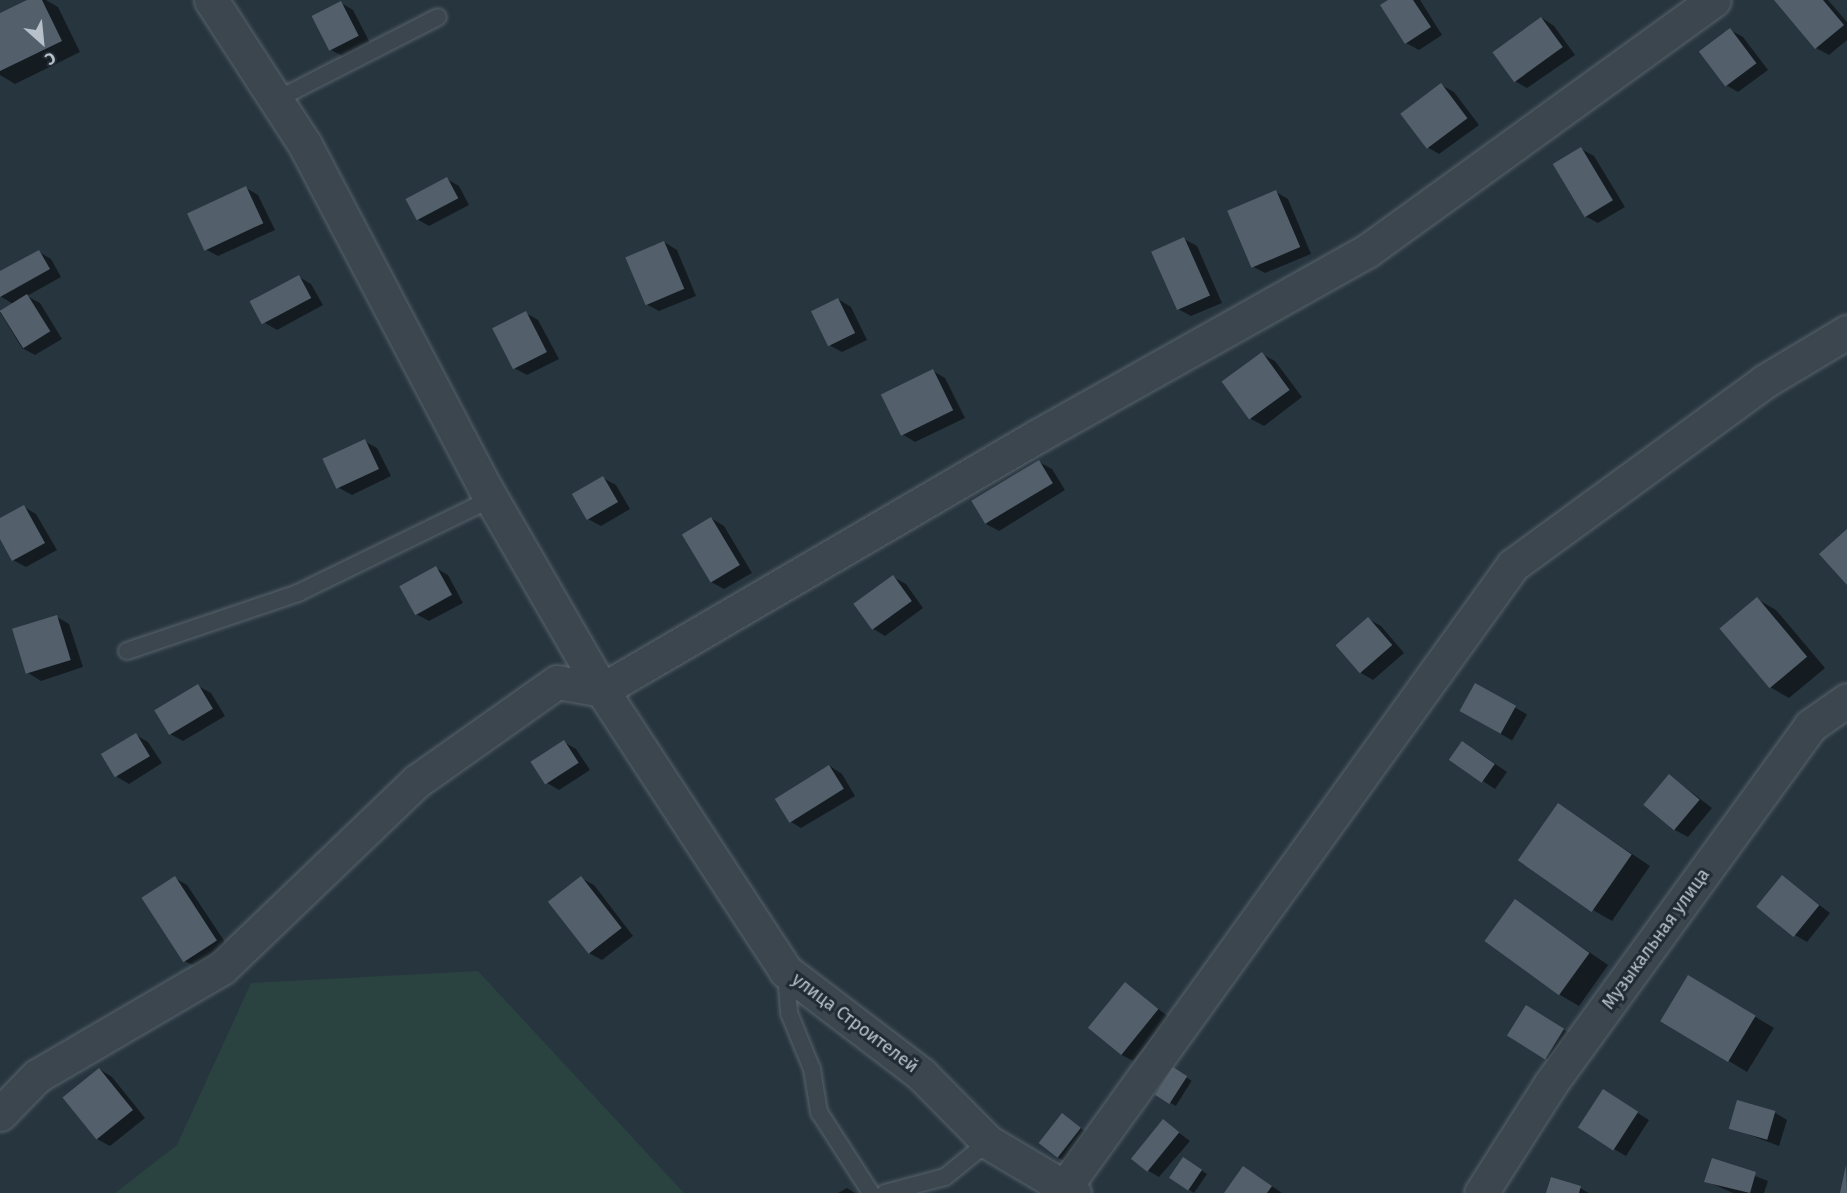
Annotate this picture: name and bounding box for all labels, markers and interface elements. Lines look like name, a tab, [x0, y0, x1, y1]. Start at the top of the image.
north arrow	[12, 12, 72, 72]
text: С	[42, 48, 59, 69]
street label: Музыкальная улица	[1598, 864, 1714, 1014]
street label: улица Строителей	[788, 968, 922, 1078]

